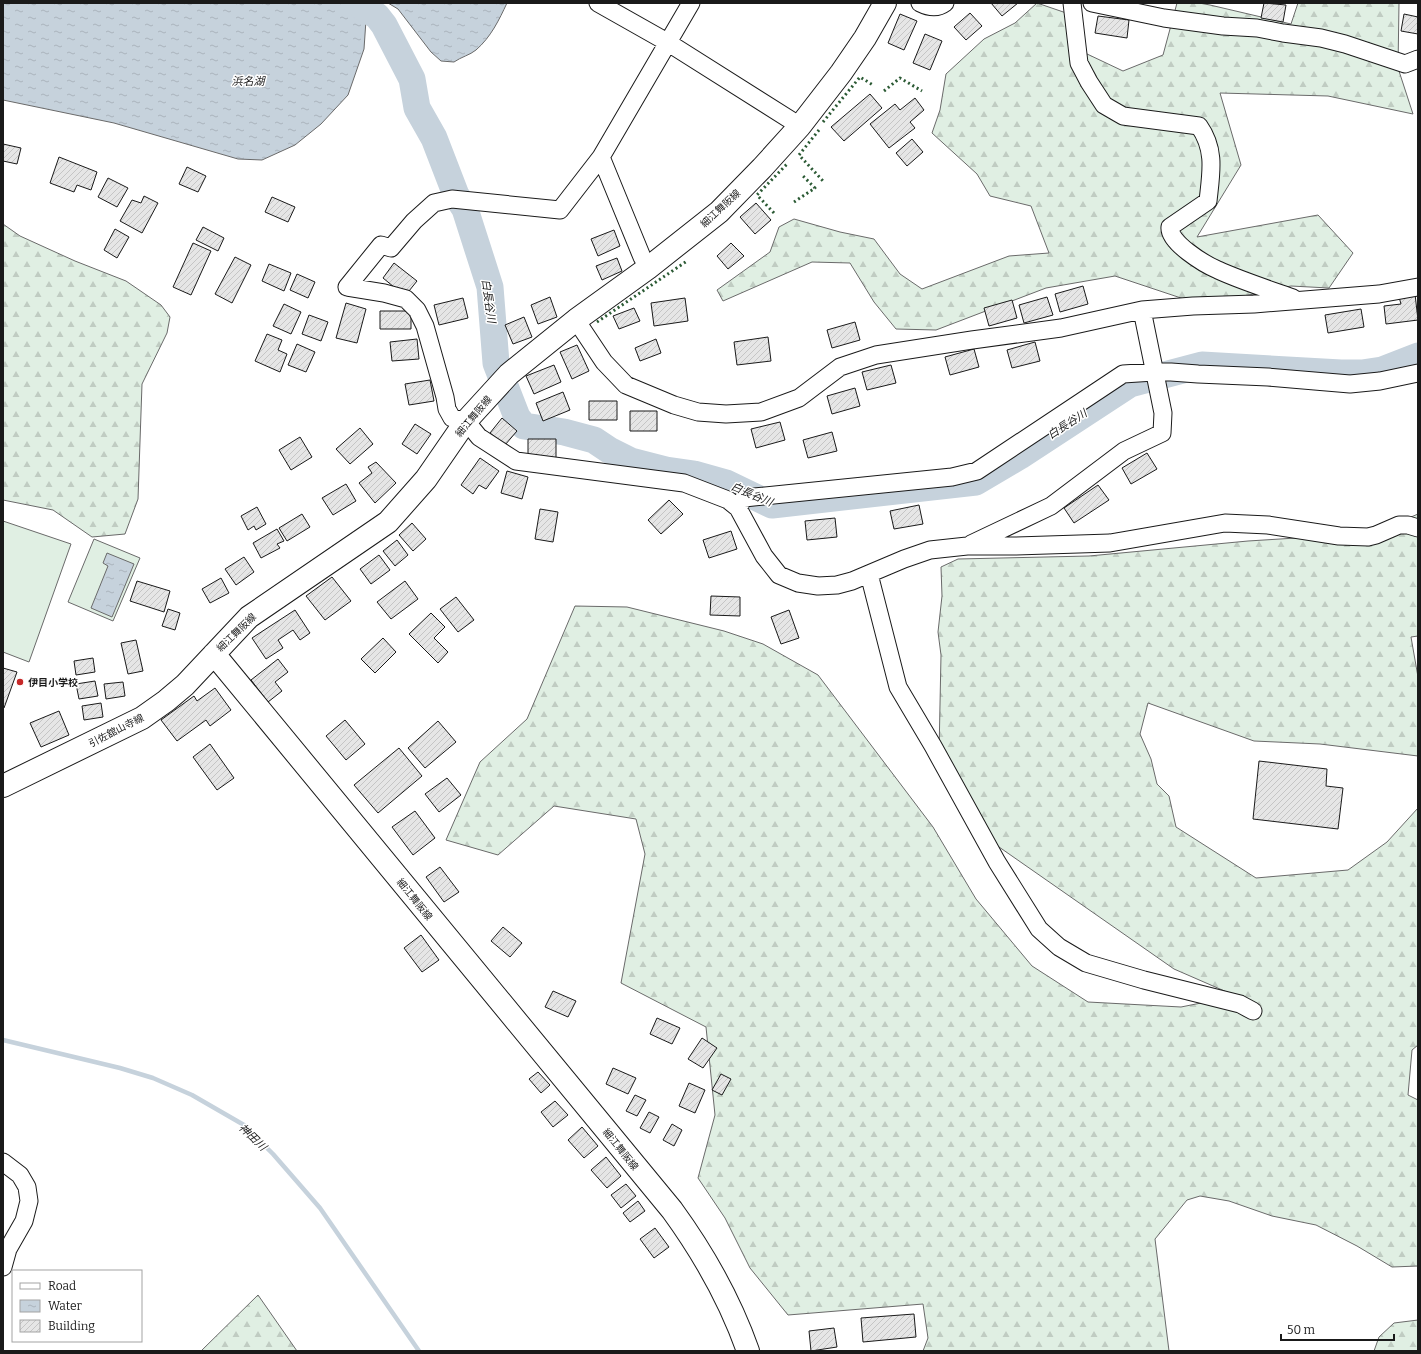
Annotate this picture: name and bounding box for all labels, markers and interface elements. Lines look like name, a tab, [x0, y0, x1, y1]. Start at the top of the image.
water label: 浜名湖	[232, 75, 266, 88]
street label: 細江舞阪線	[698, 187, 743, 230]
water label: 白長谷川	[479, 278, 498, 325]
street label: 細江舞阪線	[453, 394, 494, 440]
water label: 白長谷川	[1045, 406, 1090, 442]
water label: 白長谷川	[729, 480, 776, 509]
street label: 細江舞阪線	[215, 611, 259, 654]
marker: 伊目小学校	[15, 677, 25, 687]
place label: 伊目小学校	[28, 677, 78, 689]
street label: 引佐舘山寺線	[87, 712, 146, 750]
street label: 細江舞阪線	[394, 876, 435, 923]
water label: 神田川	[236, 1121, 270, 1154]
street label: 細江舞阪線	[600, 1126, 641, 1173]
legend	[12, 1270, 142, 1342]
text: Road	[48, 1279, 76, 1293]
text: Water	[48, 1299, 83, 1313]
scale bar	[1281, 1316, 1394, 1342]
text: Building	[48, 1319, 95, 1333]
text: 50 m	[1287, 1323, 1316, 1337]

